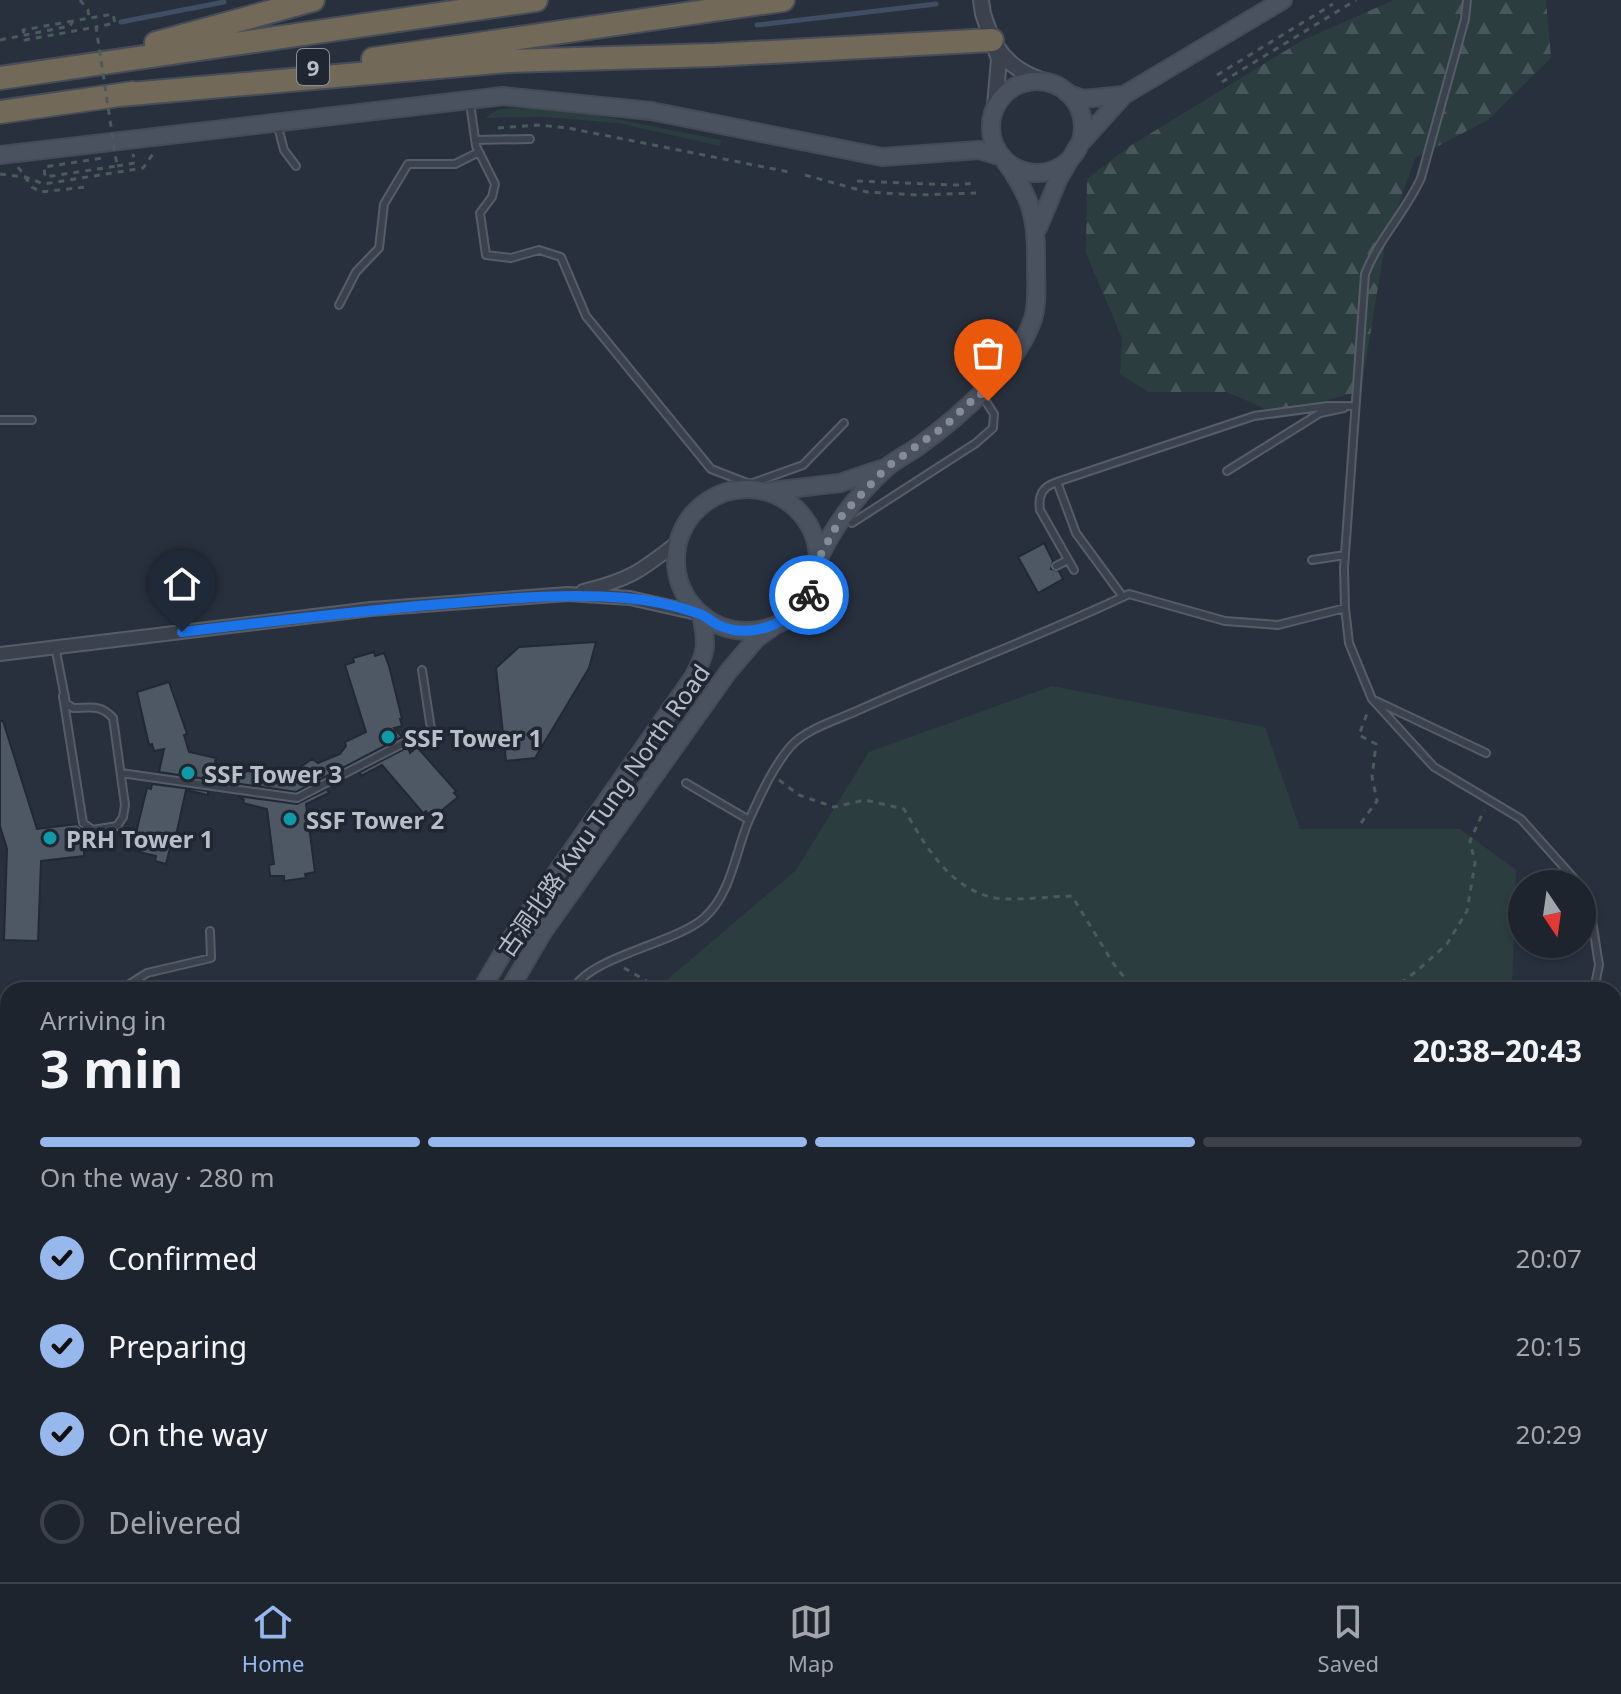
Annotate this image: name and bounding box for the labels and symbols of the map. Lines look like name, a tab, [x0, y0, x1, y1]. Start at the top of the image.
road number: 9	[297, 49, 329, 85]
pin	[954, 319, 1022, 401]
pin	[148, 550, 216, 632]
courier	[769, 555, 849, 635]
street label: 古洞北路 Kwu Tung North Road	[489, 657, 717, 963]
place label: SSF Tower 1	[404, 721, 542, 754]
marker: SSF Tower 1	[379, 728, 397, 746]
place label: SSF Tower 3	[204, 757, 342, 790]
marker: SSF Tower 3	[179, 764, 197, 782]
place label: SSF Tower 2	[306, 803, 444, 836]
marker: SSF Tower 2	[281, 810, 299, 828]
place label: PRH Tower 1	[66, 822, 214, 855]
marker: PRH Tower 1	[41, 829, 59, 847]
north arrow	[1508, 870, 1596, 958]

